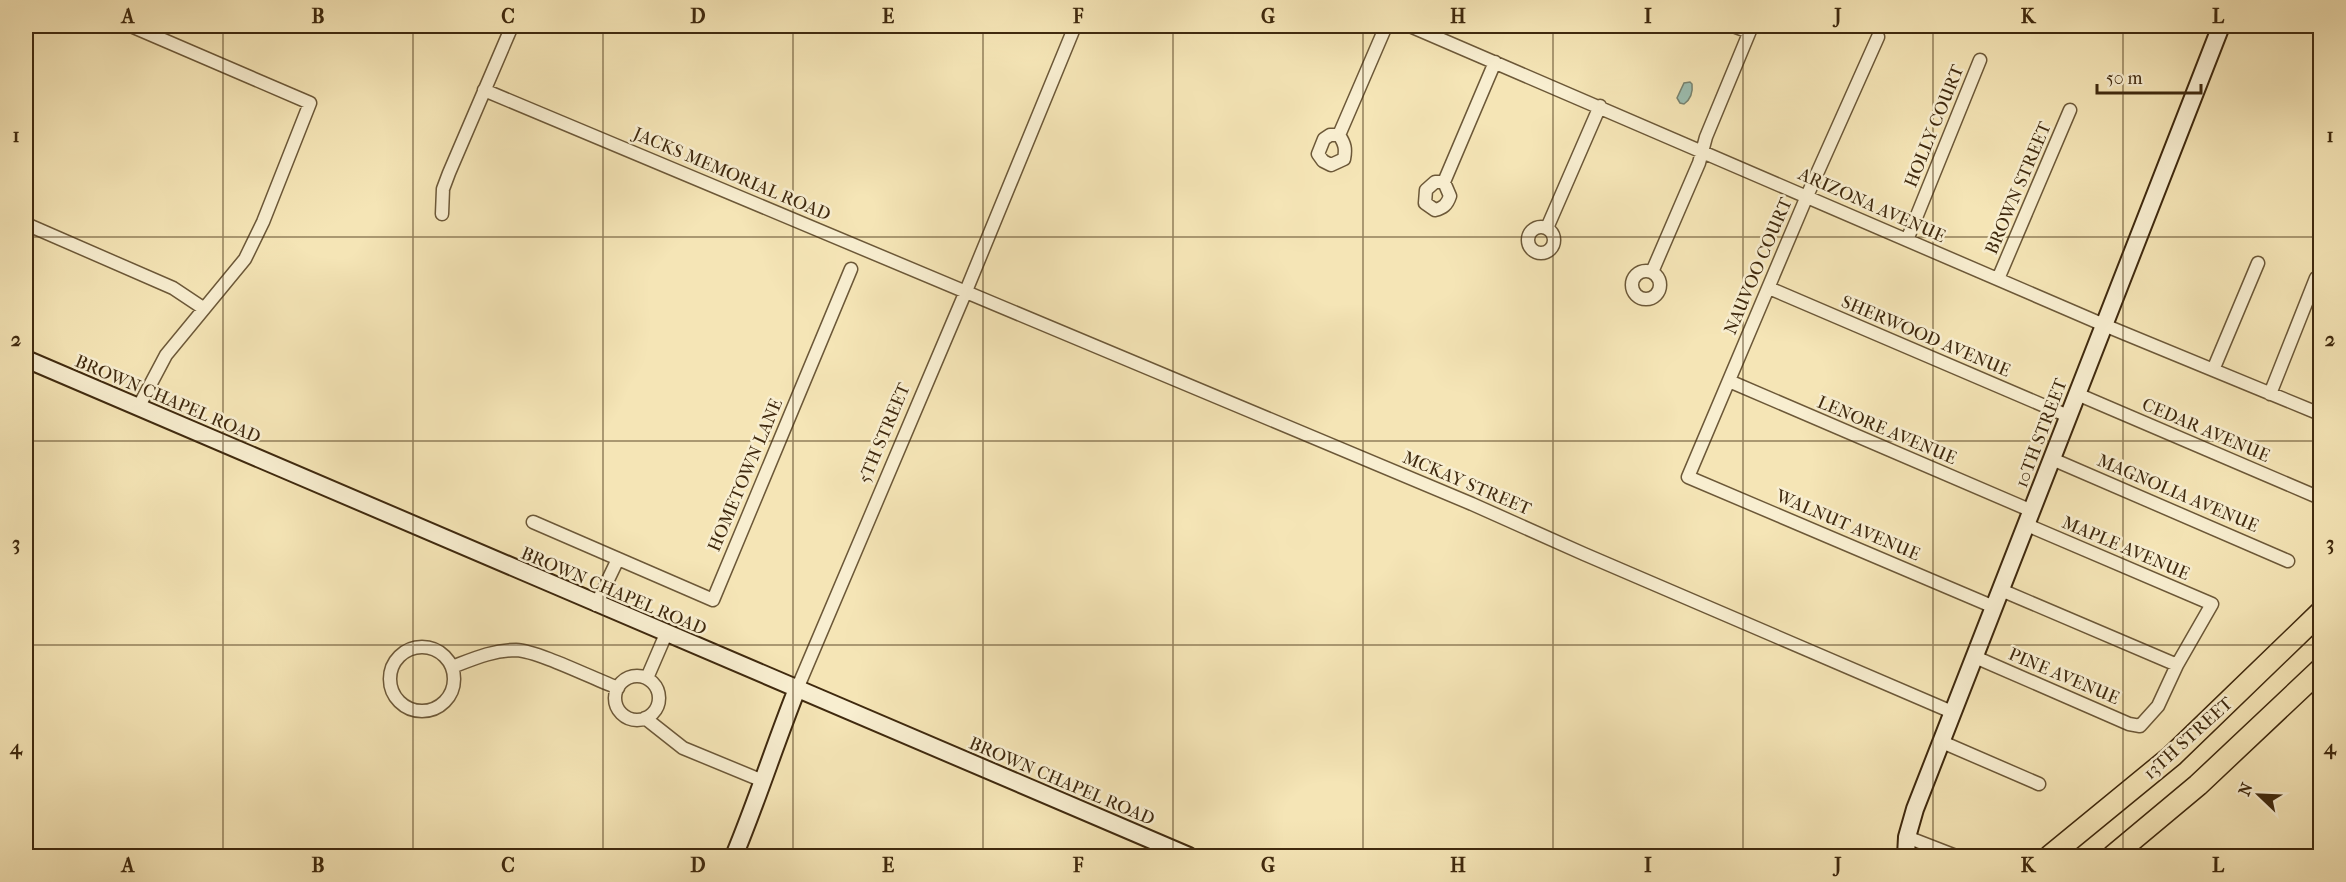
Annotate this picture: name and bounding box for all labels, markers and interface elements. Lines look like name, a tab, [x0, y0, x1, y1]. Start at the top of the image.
text: A	[120, 5, 136, 28]
text: B	[311, 5, 325, 28]
text: C	[501, 5, 515, 28]
text: D	[690, 5, 706, 28]
text: E	[882, 5, 894, 28]
text: F	[1072, 5, 1084, 28]
text: G	[1261, 5, 1275, 28]
text: H	[1450, 5, 1466, 28]
text: I	[1644, 5, 1652, 28]
text: J	[1832, 5, 1842, 28]
text: K	[2021, 5, 2037, 28]
text: L	[2212, 5, 2225, 28]
scale bar	[2097, 57, 2200, 95]
street label: HOLLY COURT	[1900, 61, 1969, 190]
text: 50 m	[2106, 68, 2143, 89]
street label: BROWN STREET	[1981, 118, 2056, 258]
street label: JACKS MEMORIAL ROAD	[628, 123, 834, 226]
text: 1	[12, 124, 20, 147]
text: 1	[2326, 124, 2334, 147]
street label: ARIZONA AVENUE	[1794, 163, 1949, 247]
street label: NAUVOO COURT	[1720, 194, 1797, 338]
street label: SHERWOOD AVENUE	[1838, 291, 2013, 382]
text: 2	[11, 328, 21, 351]
text: 2	[2325, 328, 2335, 351]
street label: BROWN CHAPEL ROAD	[72, 351, 264, 448]
street label: 10TH STREET	[2011, 375, 2072, 491]
street label: 5TH STREET	[854, 379, 915, 486]
street label: LENORE AVENUE	[1814, 392, 1960, 469]
street label: CEDAR AVENUE	[2139, 394, 2273, 467]
street label: HOMETOWN LANE	[704, 396, 787, 555]
street label: MCKAY STREET	[1400, 447, 1535, 520]
street label: MAGNOLIA AVENUE	[2094, 450, 2262, 537]
street label: WALNUT AVENUE	[1772, 485, 1923, 565]
street label: MAPLE AVENUE	[2059, 512, 2193, 585]
text: 3	[12, 532, 20, 555]
text: 3	[2326, 532, 2334, 555]
street label: BROWN CHAPEL ROAD	[518, 543, 710, 640]
street label: PINE AVENUE	[2005, 644, 2122, 709]
street label: 13TH STREET	[2139, 692, 2238, 784]
street label: BROWN CHAPEL ROAD	[966, 733, 1158, 830]
text: 4	[9, 736, 23, 760]
text: 4	[2323, 736, 2337, 760]
north arrow	[2229, 765, 2289, 825]
text: N	[2235, 779, 2257, 799]
text: A	[120, 854, 136, 877]
text: B	[311, 854, 325, 877]
text: C	[501, 854, 515, 877]
text: D	[690, 854, 706, 877]
text: E	[882, 854, 894, 877]
text: F	[1072, 854, 1084, 877]
text: G	[1261, 854, 1275, 877]
text: H	[1450, 854, 1466, 877]
text: I	[1644, 854, 1652, 877]
text: J	[1832, 854, 1842, 877]
text: K	[2021, 854, 2037, 877]
text: L	[2212, 854, 2225, 877]

